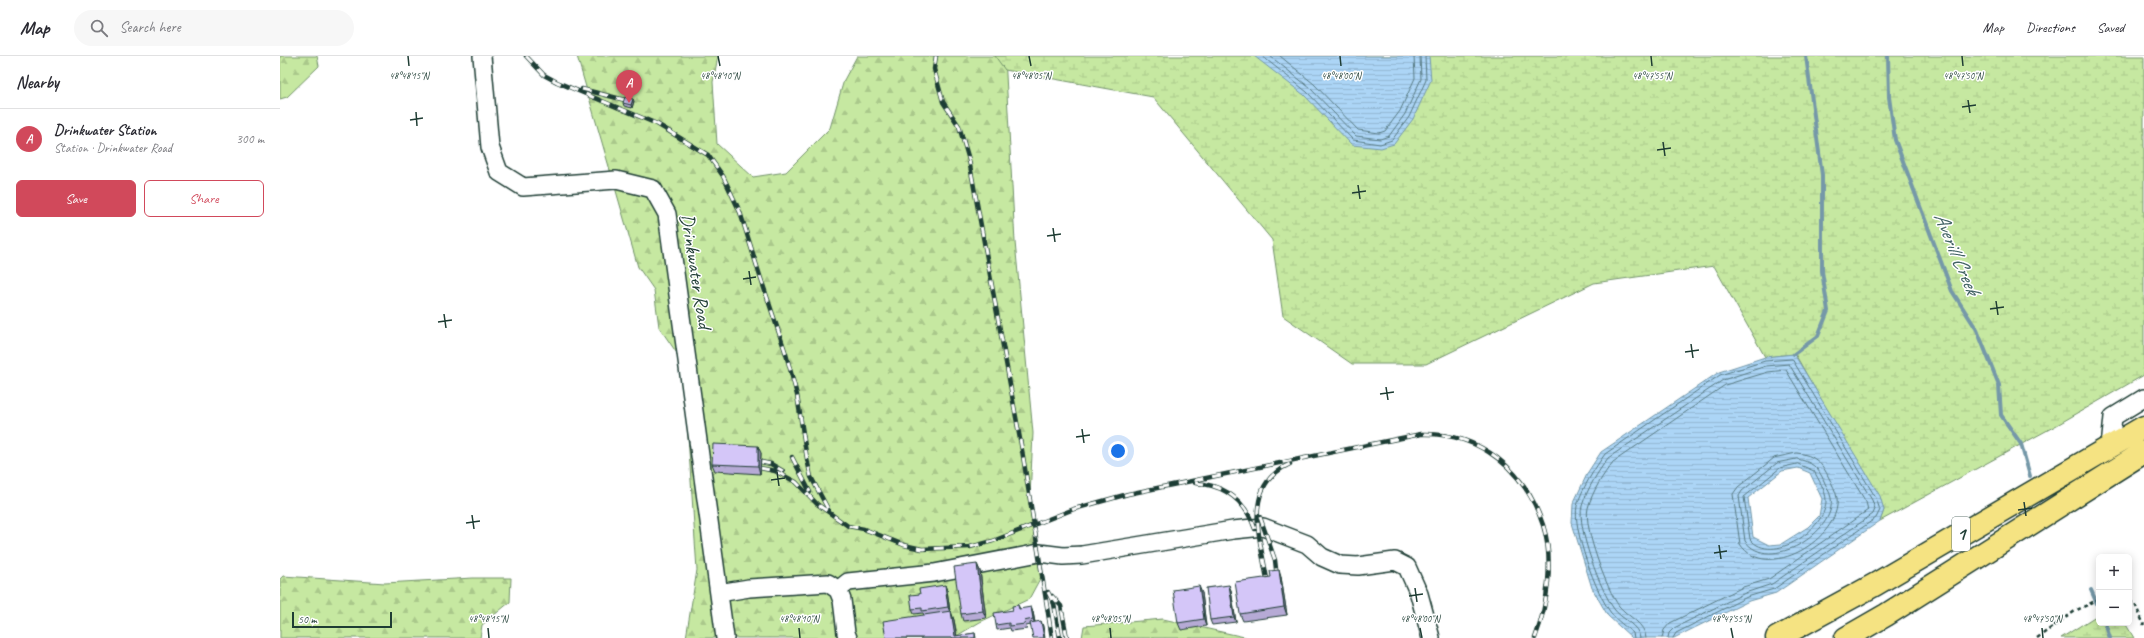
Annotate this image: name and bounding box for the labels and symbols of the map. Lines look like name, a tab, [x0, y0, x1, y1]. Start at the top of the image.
text: 48°48'15"N	[389, 69, 431, 82]
text: 48°48'10"N	[700, 69, 742, 82]
text: 48°48'05"N	[1011, 69, 1053, 82]
text: 48°48'00"N	[1321, 69, 1363, 82]
text: 48°47'55"N	[1632, 69, 1674, 82]
text: 48°47'50"N	[1943, 69, 1985, 82]
pin: A	[616, 70, 642, 103]
water label: Averill Creek	[1928, 208, 1988, 302]
street label: Drinkwater Road	[675, 212, 718, 333]
your location	[1108, 441, 1128, 461]
road number: 1	[1952, 517, 1970, 551]
scale bar	[292, 610, 392, 629]
text: 48°48'15"N	[468, 612, 510, 625]
text: 48°48'10"N	[779, 612, 821, 625]
text: 48°48'05"N	[1090, 612, 1132, 625]
text: 48°48'00"N	[1400, 612, 1442, 625]
text: 48°47'55"N	[1711, 612, 1753, 625]
text: 48°47'50"N	[2022, 612, 2064, 625]

